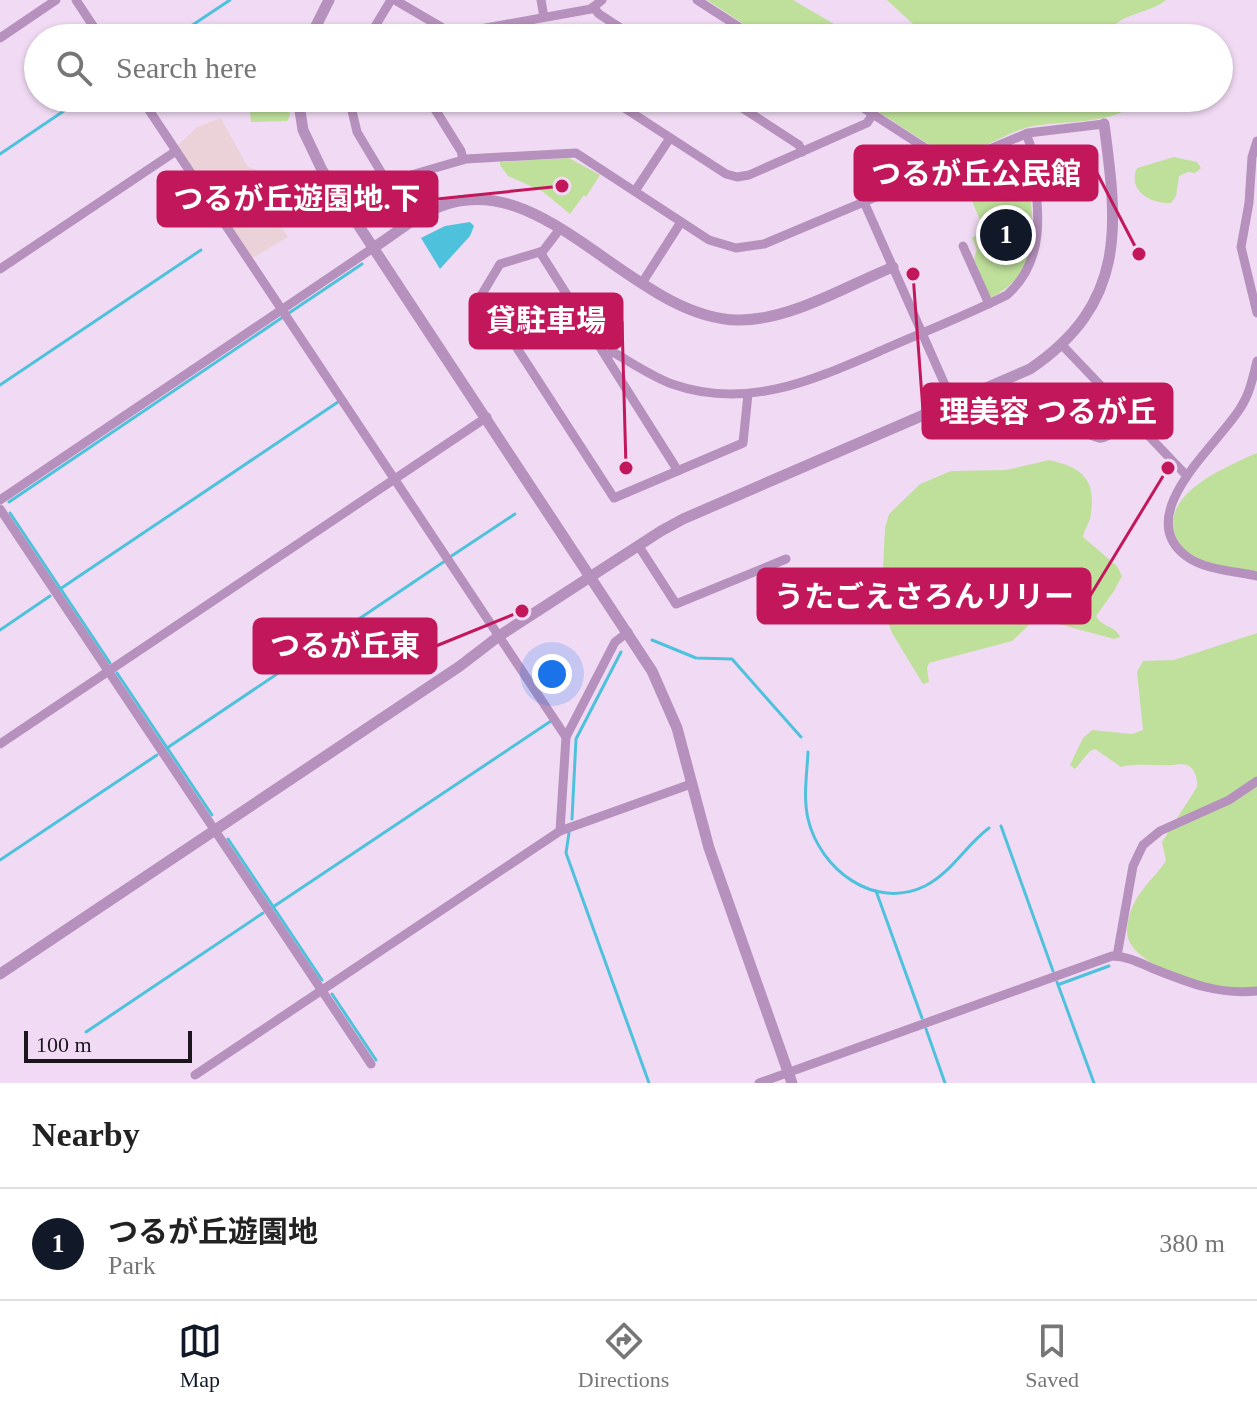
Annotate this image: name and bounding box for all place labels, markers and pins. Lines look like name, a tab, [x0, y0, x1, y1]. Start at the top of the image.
callout: つるが丘公民館	[855, 146, 1097, 200]
callout: つるが丘遊園地.下	[158, 172, 437, 226]
pin: 1	[980, 205, 1032, 265]
callout: 貸駐車場	[470, 294, 622, 348]
callout: 理美容 つるが丘	[923, 384, 1172, 438]
callout: うたごえさろんリリー	[758, 569, 1090, 623]
callout: つるが丘東	[254, 619, 436, 673]

